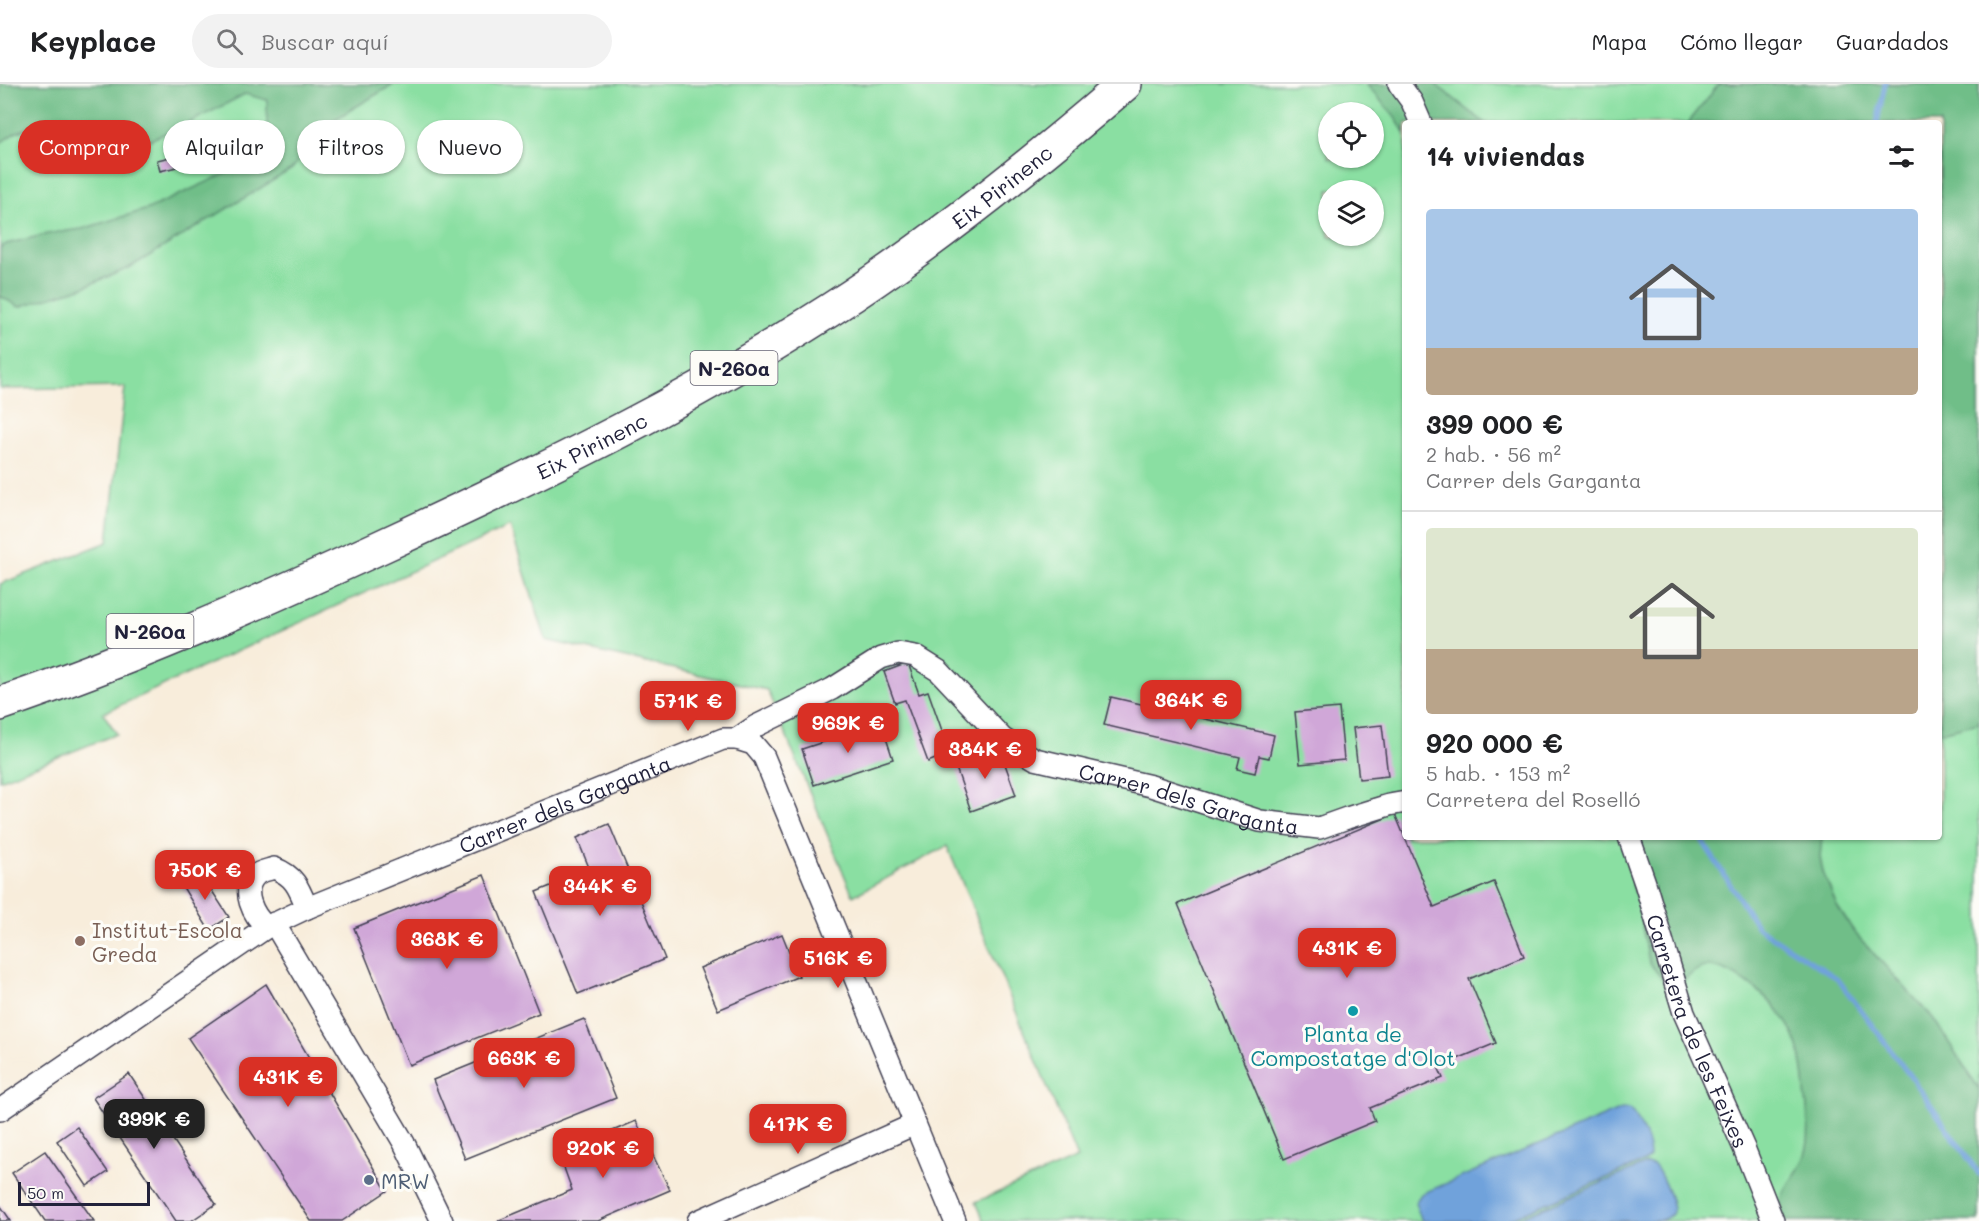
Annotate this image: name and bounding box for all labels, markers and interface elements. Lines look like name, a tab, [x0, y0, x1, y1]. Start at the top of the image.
search box	[192, 14, 612, 68]
text: Keyplace	[30, 23, 156, 59]
icon: search	[213, 25, 246, 58]
text: Buscar aquí	[261, 27, 389, 56]
text: Mapa	[1591, 28, 1647, 55]
text: Cómo llegar	[1680, 28, 1803, 55]
text: Guardados	[1836, 28, 1949, 55]
map controls	[1318, 102, 1384, 246]
button: locate	[1318, 102, 1384, 168]
chip: Comprar	[18, 120, 151, 174]
chip: Alquilar	[163, 120, 285, 174]
chip: Filtros	[297, 120, 405, 174]
chip: Nuevo	[417, 120, 523, 174]
street label: Eix Pirinenc	[946, 138, 1057, 234]
text: 14 viviendas	[1426, 139, 1585, 173]
icon: filters	[1885, 140, 1918, 173]
button: layers	[1318, 180, 1384, 246]
icon: home	[1618, 248, 1726, 356]
road number: N-260a	[690, 351, 777, 385]
street label: Eix Pirinenc	[532, 406, 651, 485]
text: 399 000 €	[1426, 407, 1563, 441]
text: 2 hab. · 56 m²	[1426, 441, 1561, 467]
text: Carrer dels Garganta	[1426, 467, 1642, 493]
icon: home	[1618, 567, 1726, 675]
road number: N-260a	[106, 614, 194, 648]
pin: 364K €	[1142, 680, 1240, 731]
pin: 571K €	[639, 681, 737, 732]
text: 364K €	[1154, 686, 1228, 712]
text: 571K €	[654, 687, 722, 713]
pin: 969K €	[799, 703, 897, 754]
text: 969K €	[812, 709, 884, 735]
text: 920 000 €	[1426, 726, 1563, 760]
pin: 384K €	[936, 729, 1034, 780]
text: 384K €	[948, 735, 1022, 761]
street label: Carrer dels Garganta	[455, 748, 675, 858]
street label: Carrer dels Garganta	[1077, 756, 1300, 839]
text: 5 hab. · 153 m²	[1426, 760, 1570, 786]
text: Carretera del Roselló	[1426, 786, 1640, 812]
pin: 750K €	[156, 850, 254, 901]
text: 750K €	[169, 856, 241, 882]
pin: 344K €	[551, 866, 649, 917]
text: 344K €	[563, 872, 637, 898]
street label: Carretera de les Feixes	[1642, 911, 1756, 1152]
place label: Institut-Escola Greda	[92, 916, 243, 967]
pin: 368K €	[398, 919, 496, 970]
text: 368K €	[410, 925, 484, 951]
pin: 431K €	[1298, 928, 1396, 979]
marker: Institut-Escola Greda	[73, 934, 87, 948]
text: 431K €	[1312, 934, 1382, 960]
pin: 516K €	[789, 938, 887, 989]
text: 516K €	[803, 944, 873, 970]
marker: Planta de Compostatge d'Olot	[1346, 1004, 1360, 1018]
place label: Planta de Compostatge d'Olot	[1251, 1020, 1455, 1071]
pin: 663K €	[475, 1038, 573, 1089]
text: 663K €	[488, 1044, 560, 1070]
pin: 431K €	[239, 1057, 337, 1108]
text: 431K €	[253, 1063, 323, 1089]
pin: 399K €	[105, 1099, 203, 1150]
pin: 417K €	[749, 1104, 847, 1155]
text: 399K €	[118, 1105, 190, 1131]
text: 417K €	[763, 1110, 833, 1136]
pin: 920K €	[554, 1128, 652, 1179]
text: 920K €	[567, 1134, 639, 1160]
place label: MRW	[381, 1167, 430, 1194]
marker: MRW	[362, 1173, 376, 1187]
scale bar	[18, 1179, 150, 1206]
text: 50 m	[27, 1182, 64, 1203]

